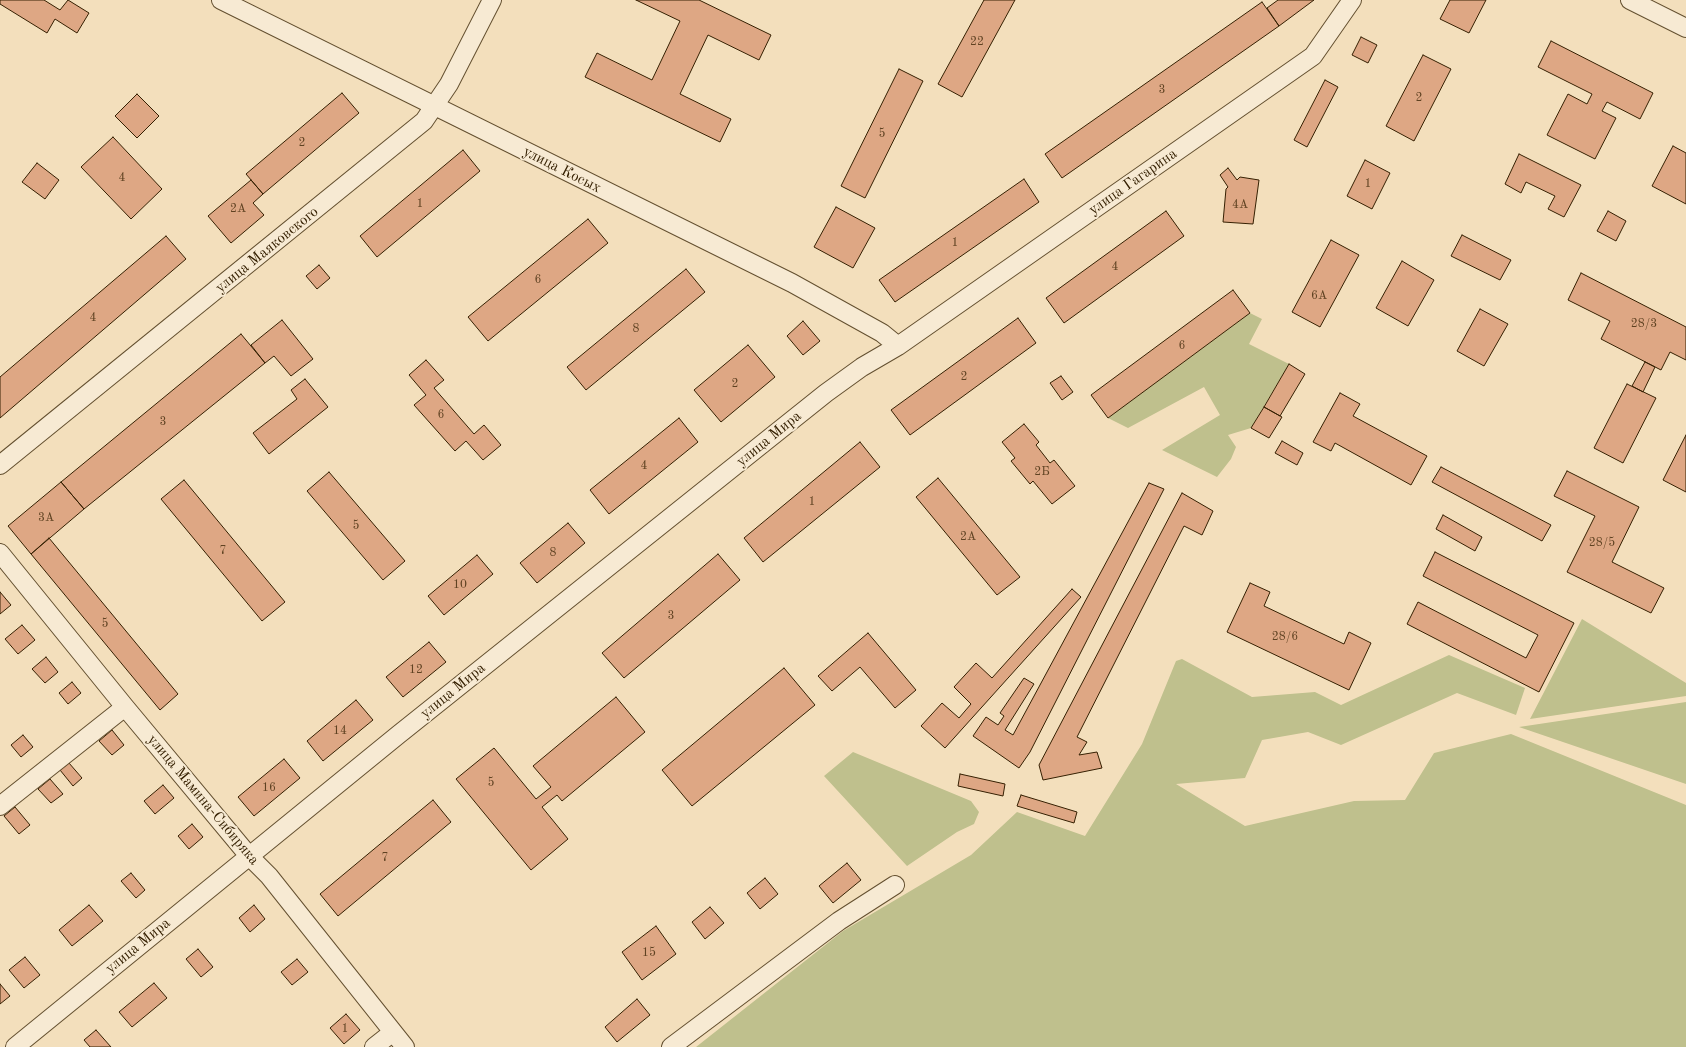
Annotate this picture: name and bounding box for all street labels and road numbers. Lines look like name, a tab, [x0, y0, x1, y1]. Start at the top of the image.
street label: улица Косых	[520, 143, 604, 197]
street label: улица Гагарина	[1085, 145, 1181, 219]
street label: улица Маяковского	[212, 203, 322, 297]
street label: улица Мира	[733, 407, 805, 471]
street label: улица Мира	[417, 659, 489, 723]
street label: улица Мамина-Сибиряка	[143, 731, 263, 869]
street label: улица Мира	[102, 914, 174, 978]

